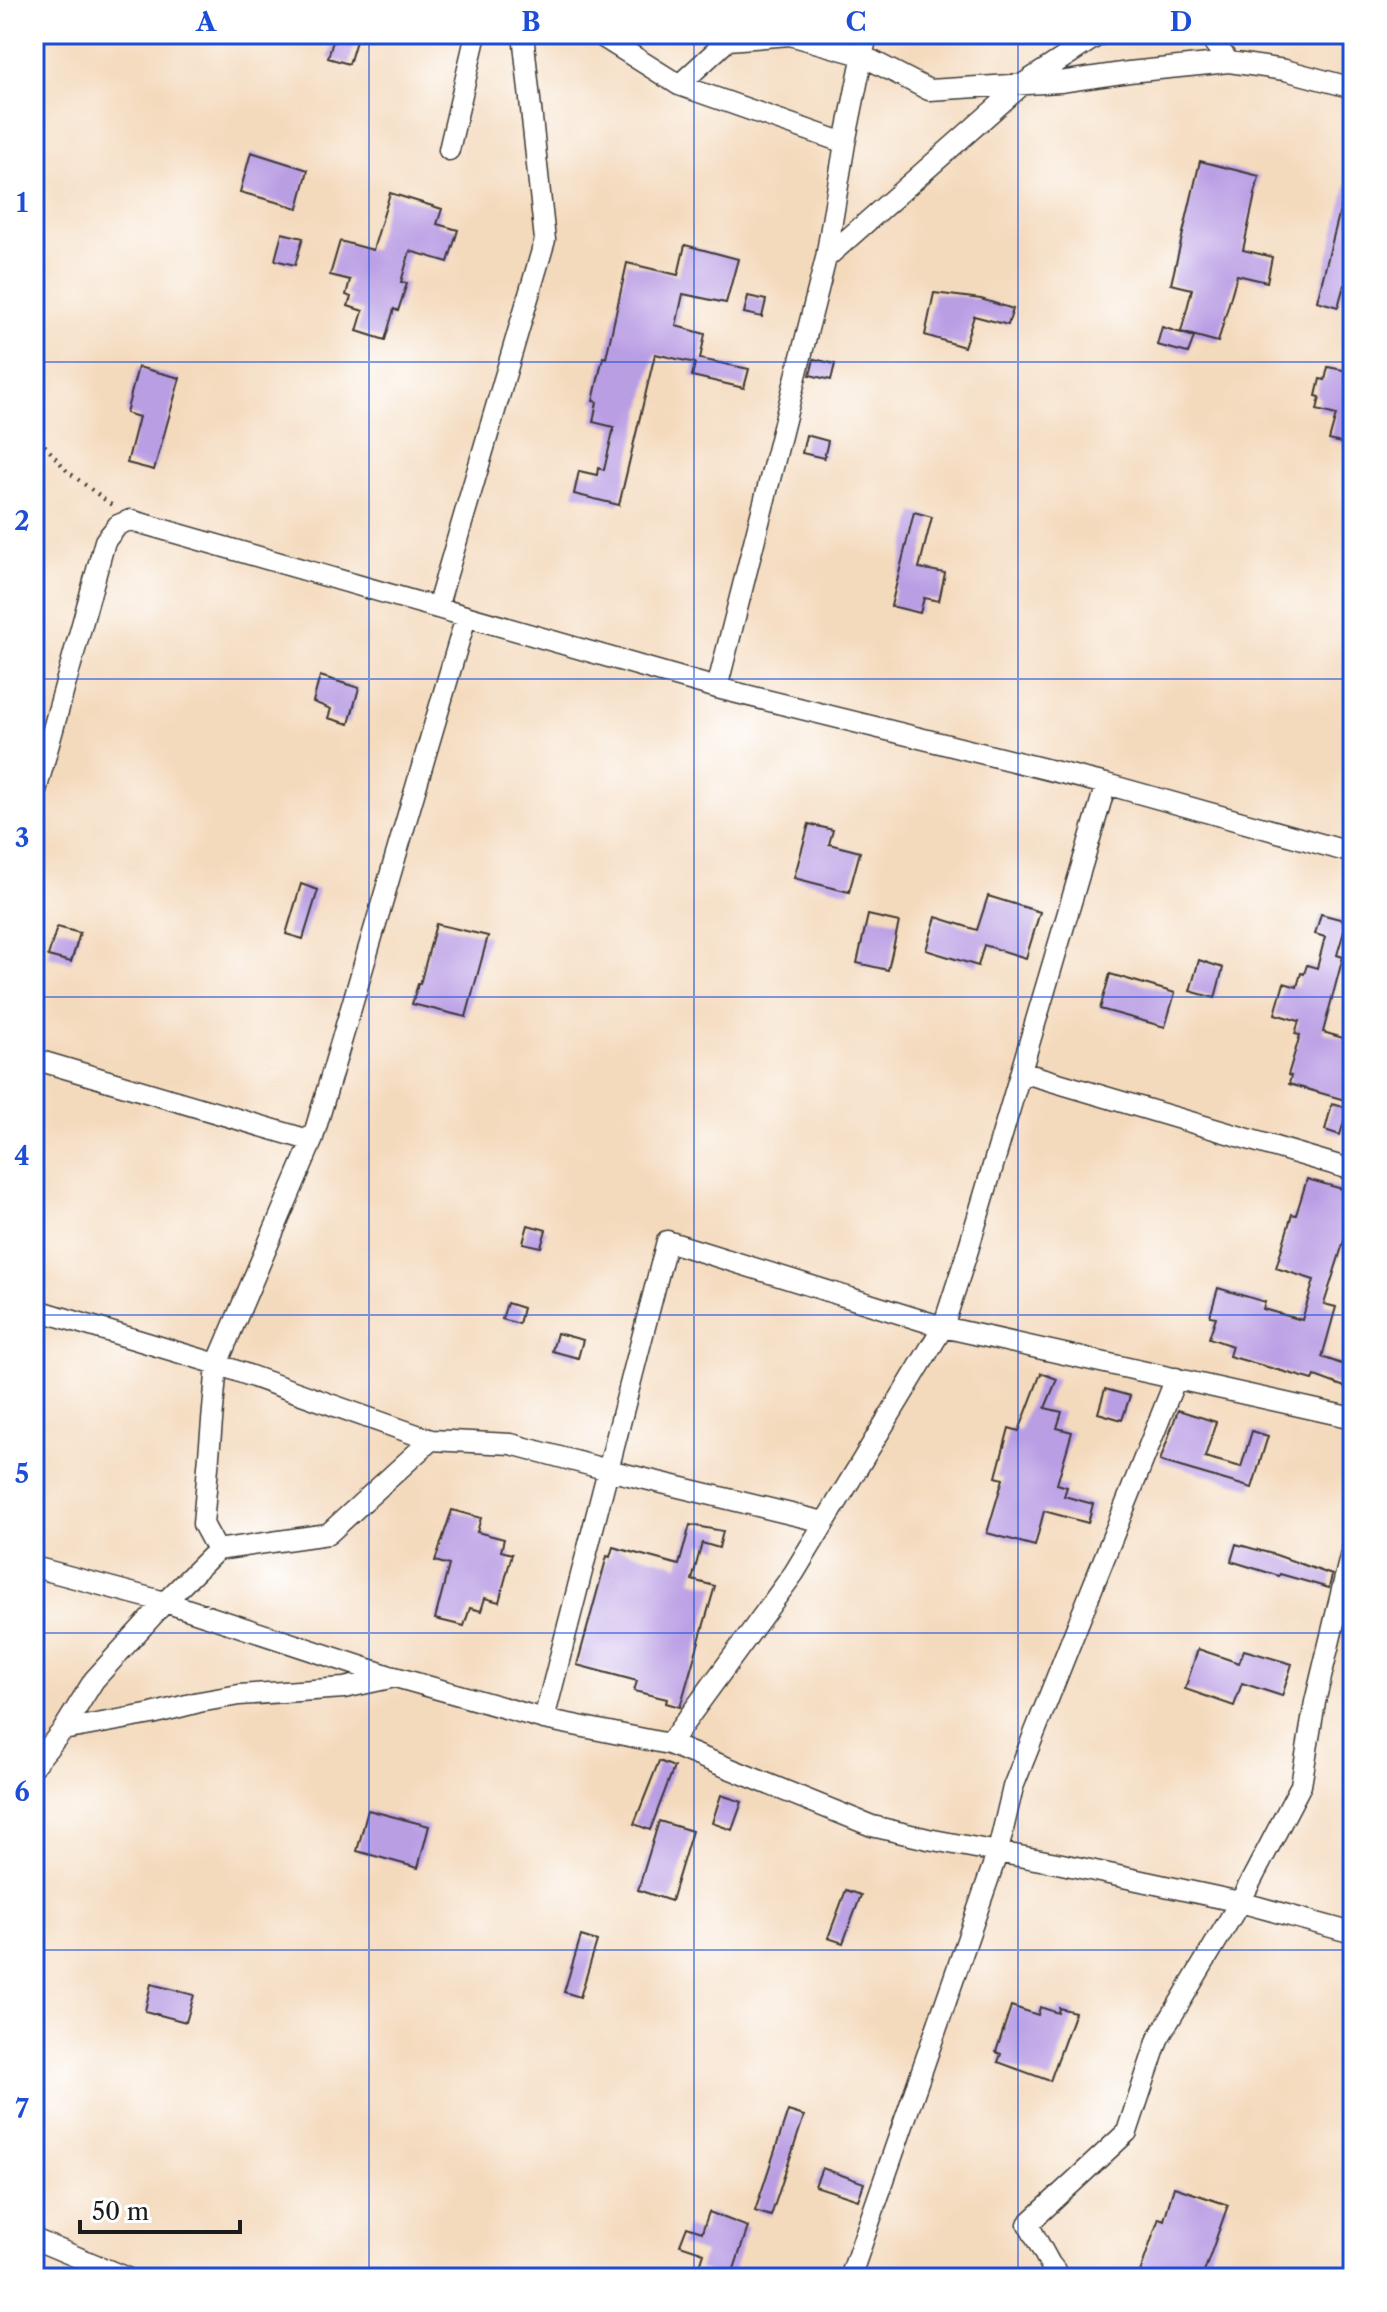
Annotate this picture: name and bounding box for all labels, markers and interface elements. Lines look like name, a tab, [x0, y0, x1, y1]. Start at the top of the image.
text: A	[195, 6, 217, 38]
text: B	[521, 6, 541, 38]
text: C	[846, 6, 866, 38]
text: D	[1170, 6, 1192, 38]
text: 1	[16, 187, 28, 219]
text: 2	[14, 505, 30, 537]
text: 3	[15, 822, 29, 854]
text: 4	[14, 1140, 30, 1172]
text: 5	[15, 1458, 29, 1490]
text: 6	[14, 1776, 30, 1808]
text: 7	[15, 2093, 29, 2125]
scale bar	[80, 2184, 240, 2234]
text: 50 m	[92, 2197, 149, 2226]

